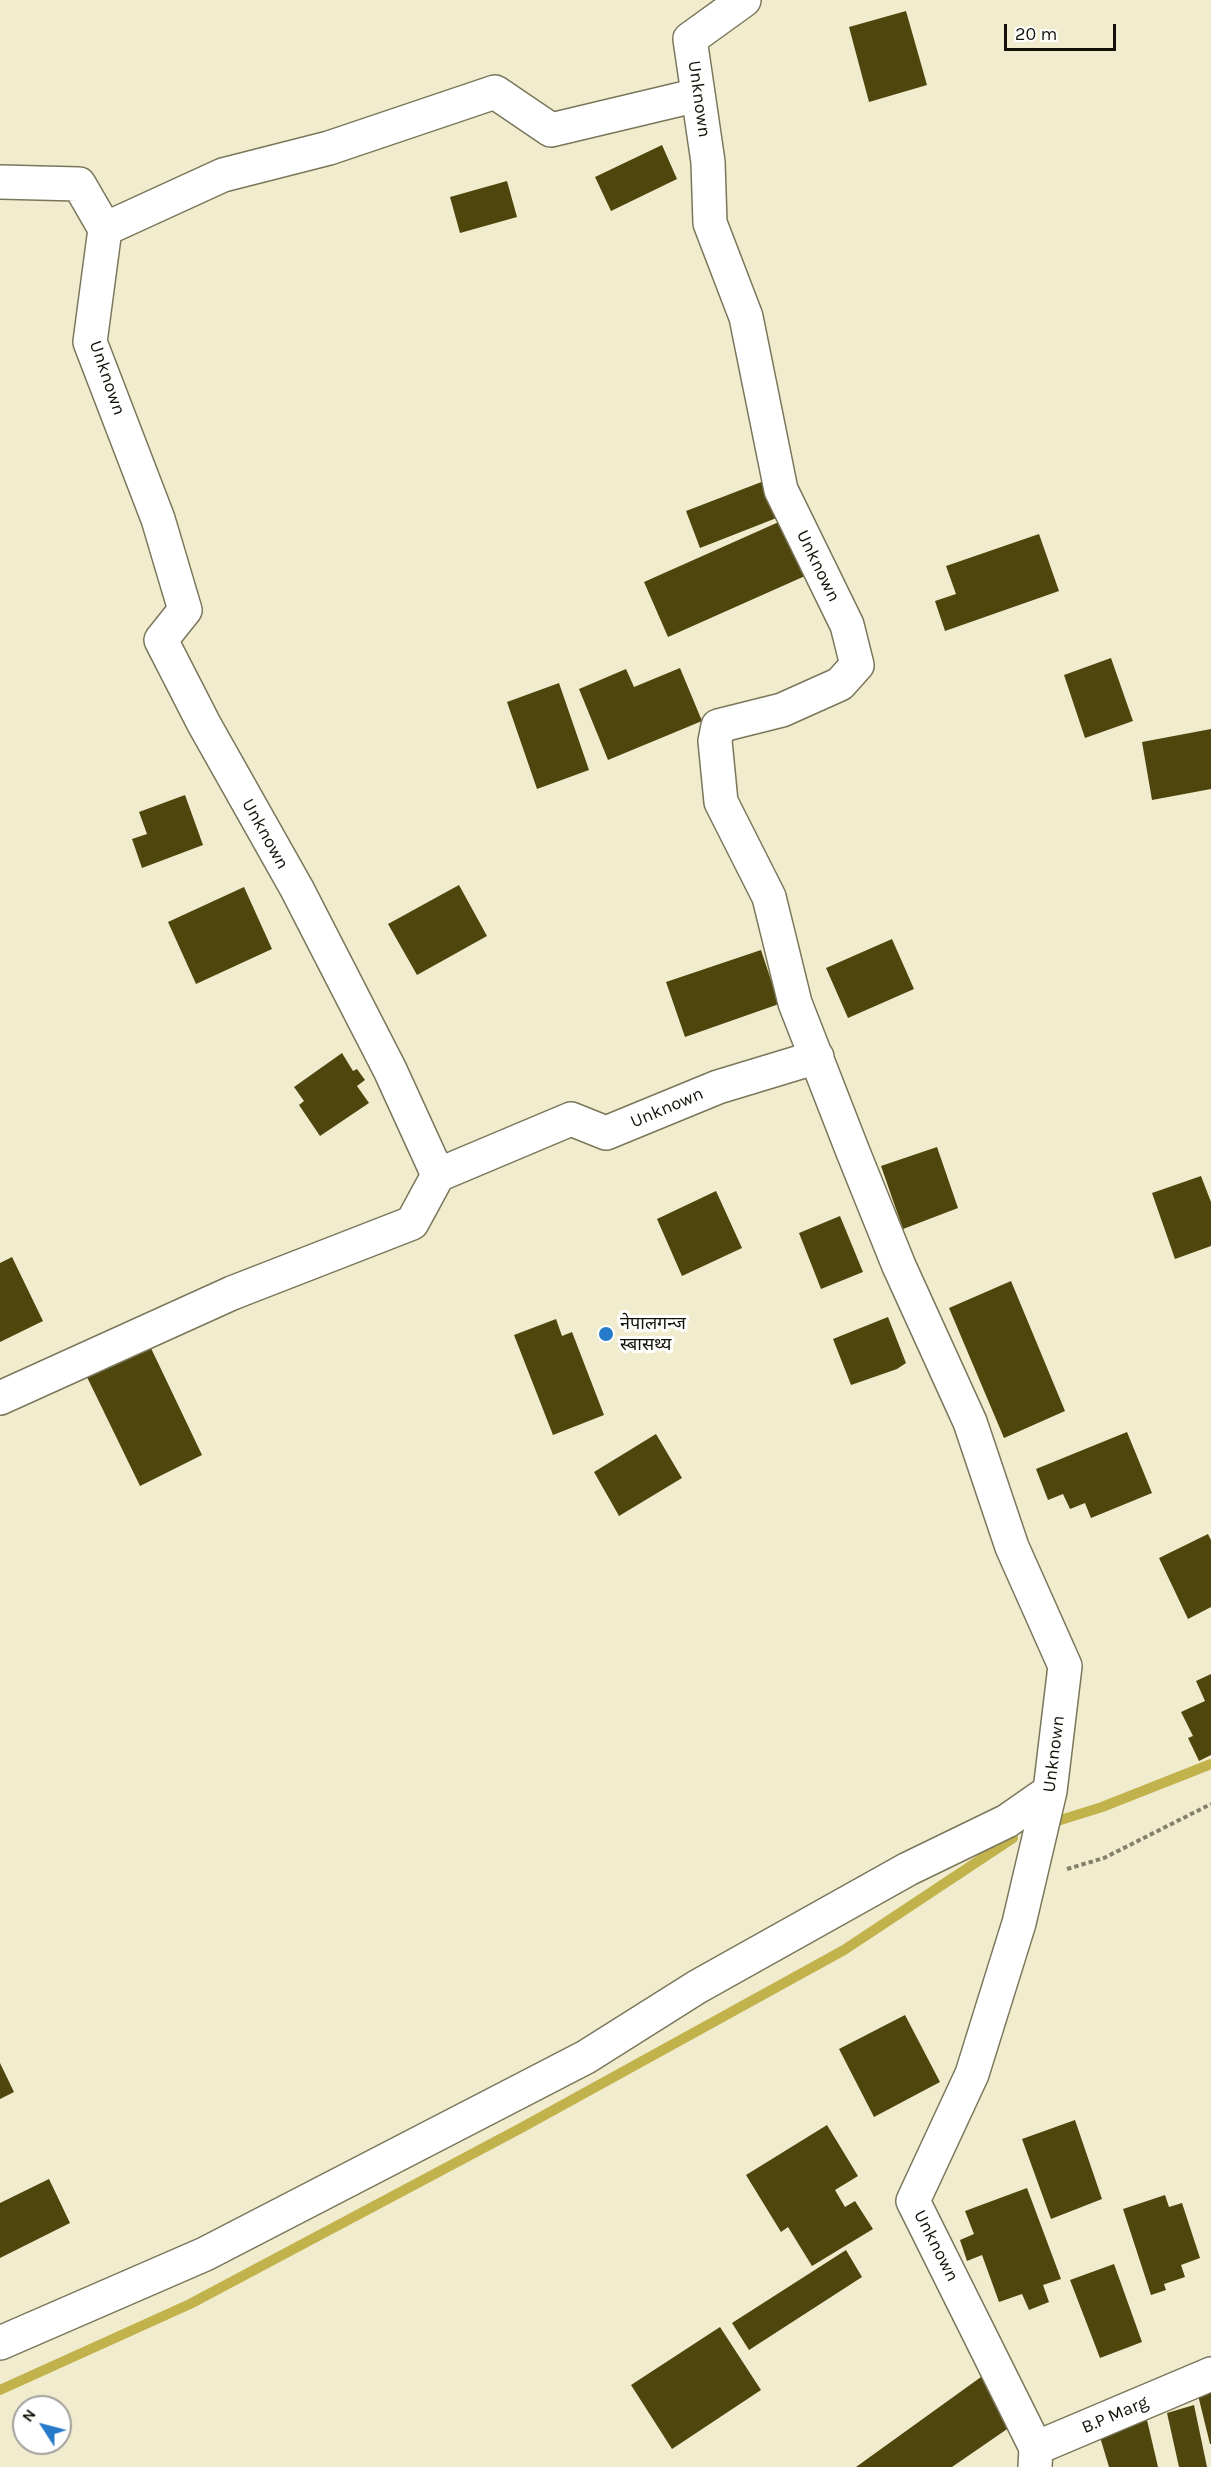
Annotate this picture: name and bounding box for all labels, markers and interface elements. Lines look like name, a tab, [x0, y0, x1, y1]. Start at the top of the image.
scale bar	[1007, 12, 1120, 50]
text: 20 m	[1015, 23, 1057, 45]
street label: Unknown	[683, 59, 715, 139]
street label: Unknown	[84, 338, 130, 418]
street label: Unknown	[791, 526, 845, 606]
street label: Unknown	[237, 795, 293, 873]
street label: Unknown	[627, 1083, 707, 1133]
place label: नेपालगन्ज स्बासथ्य	[620, 1313, 686, 1356]
marker: नेपालगन्ज स्बासथ्य	[597, 1325, 615, 1343]
street label: Unknown	[1039, 1714, 1069, 1794]
street label: Unknown	[909, 2207, 963, 2285]
street label: B.P Marg	[1078, 2391, 1152, 2439]
north arrow	[12, 2395, 72, 2455]
text: N	[18, 2405, 40, 2426]

